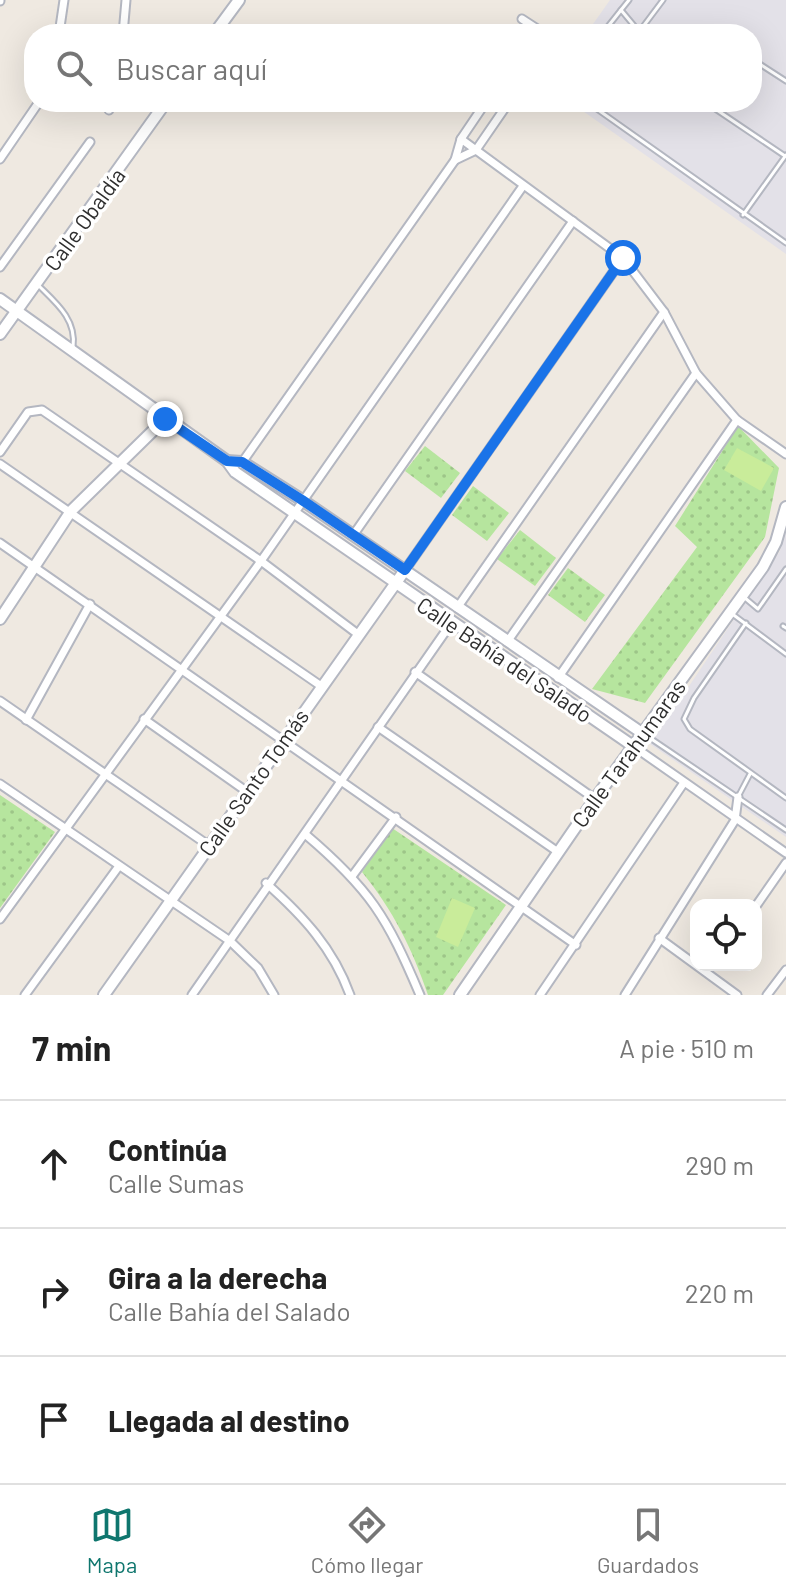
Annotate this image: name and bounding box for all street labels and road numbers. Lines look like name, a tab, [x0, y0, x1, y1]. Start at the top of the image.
street label: Calle Obaldía	[38, 163, 130, 275]
street label: Calle Bahía del Salado	[413, 591, 597, 727]
street label: Calle Tarahumaras	[566, 674, 690, 832]
street label: Calle Santo Tomás	[193, 703, 313, 861]

